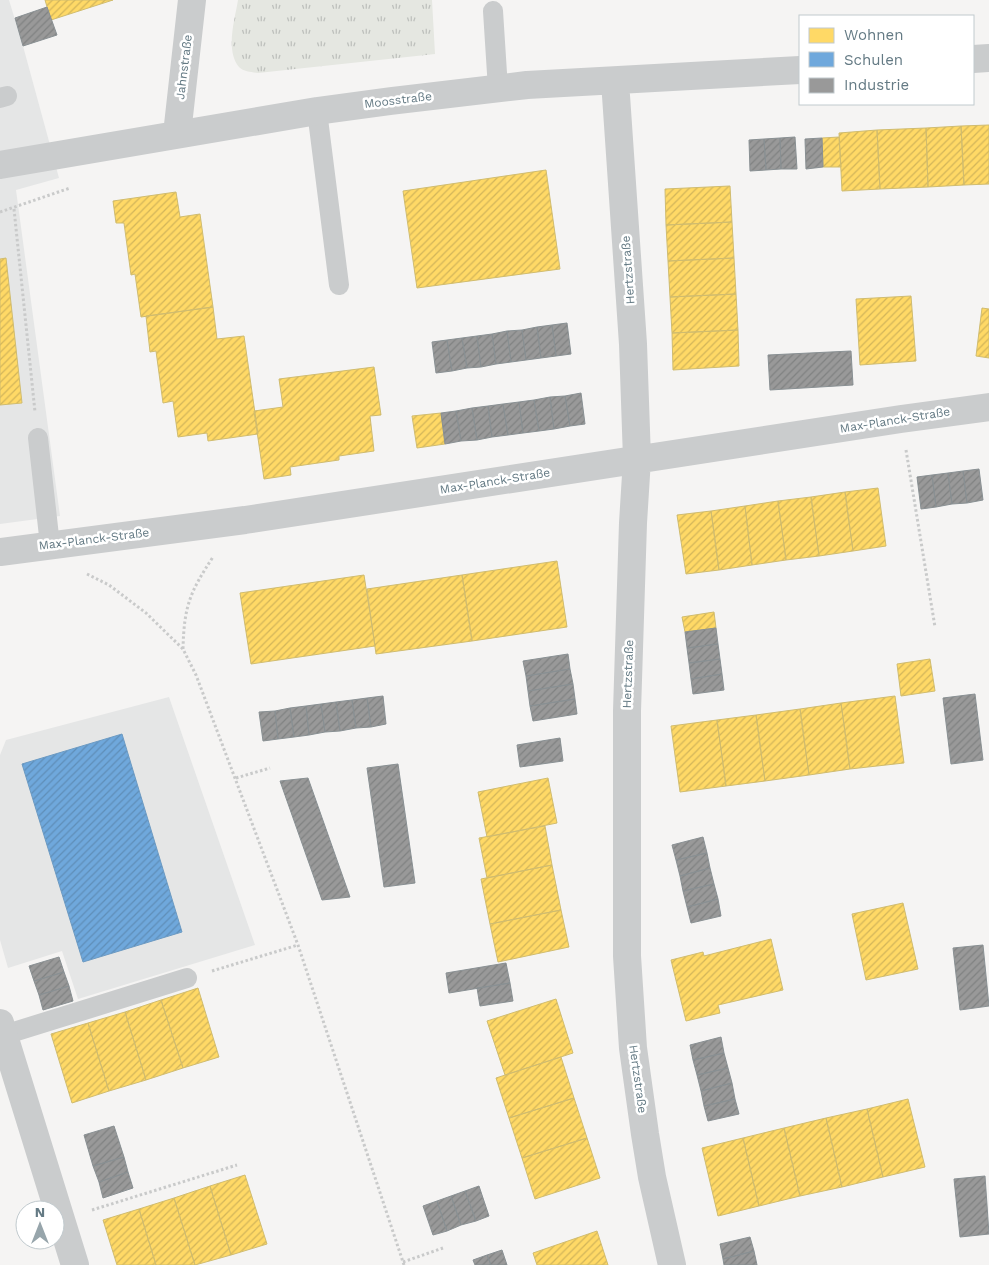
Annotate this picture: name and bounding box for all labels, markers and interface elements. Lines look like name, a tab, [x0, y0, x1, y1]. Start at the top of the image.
legend	[799, 15, 974, 105]
text: Wohnen	[844, 26, 903, 44]
street label: Jahnstraße	[173, 34, 195, 100]
text: Schulen	[844, 51, 903, 69]
text: Industrie	[844, 76, 909, 94]
street label: Moosstraße	[363, 89, 433, 111]
street label: Hertzstraße	[619, 235, 637, 305]
street label: Max-Planck-Straße	[839, 404, 951, 436]
street label: Max-Planck-Straße	[439, 465, 551, 497]
street label: Max-Planck-Straße	[38, 525, 150, 553]
street label: Hertzstraße	[620, 639, 636, 709]
street label: Hertzstraße	[626, 1044, 650, 1114]
north arrow	[15, 1200, 65, 1250]
text: N	[35, 1204, 45, 1220]

